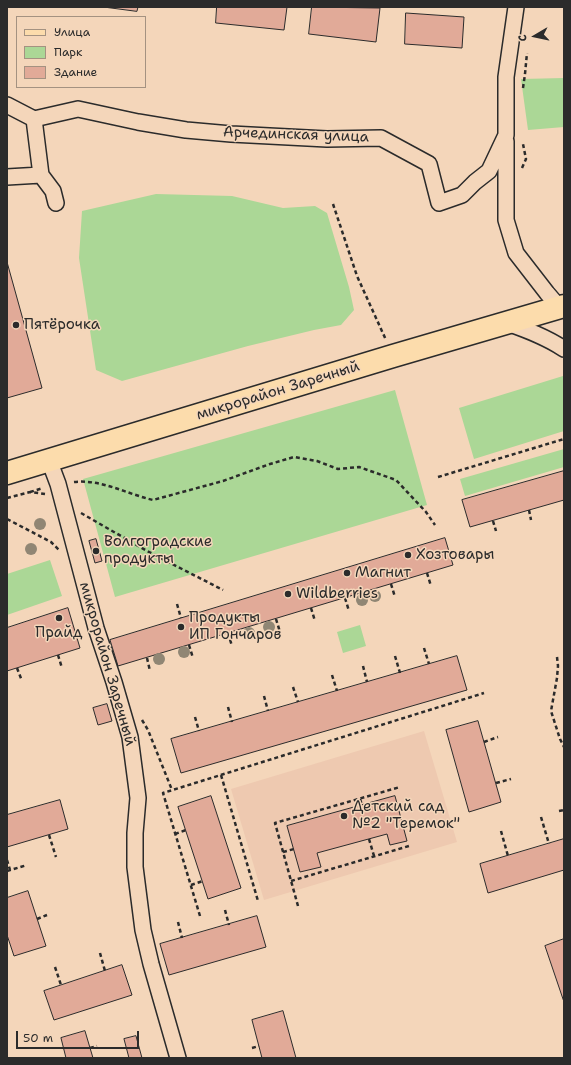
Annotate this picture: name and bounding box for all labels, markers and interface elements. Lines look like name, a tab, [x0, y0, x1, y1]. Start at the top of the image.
legend	[16, 16, 146, 88]
north arrow	[515, 16, 555, 56]
text: Улица	[54, 24, 90, 40]
text: С	[515, 33, 531, 42]
text: Парк	[54, 44, 82, 60]
text: Здание	[54, 64, 97, 80]
street label: Арчединская улица	[223, 123, 369, 147]
place label: Пятёрочка	[24, 316, 100, 334]
marker: Пятёрочка	[11, 320, 21, 330]
street label: микрорайон Заречный	[194, 358, 362, 424]
place label: Волгоградские продукты	[104, 533, 212, 568]
marker: Волгоградские продукты	[91, 546, 101, 556]
place label: Хозтовары	[416, 546, 494, 564]
marker: Хозтовары	[403, 550, 413, 560]
place label: Магнит	[355, 564, 411, 582]
marker: Магнит	[342, 568, 352, 578]
street label: микрорайон Заречный	[75, 580, 139, 748]
place label: Wildberries	[296, 585, 378, 603]
marker: Wildberries	[283, 589, 293, 599]
place label: Продукты ИП Гончаров	[189, 609, 281, 644]
marker: Прайд	[54, 613, 64, 623]
marker: Продукты ИП Гончаров	[176, 622, 186, 632]
place label: Прайд	[35, 624, 83, 642]
place label: Детский сад №2 "Теремок"	[352, 798, 460, 833]
marker: Детский сад №2 "Теремок"	[339, 811, 349, 821]
scale bar	[18, 1023, 141, 1049]
text: 50 m	[23, 1030, 53, 1046]

